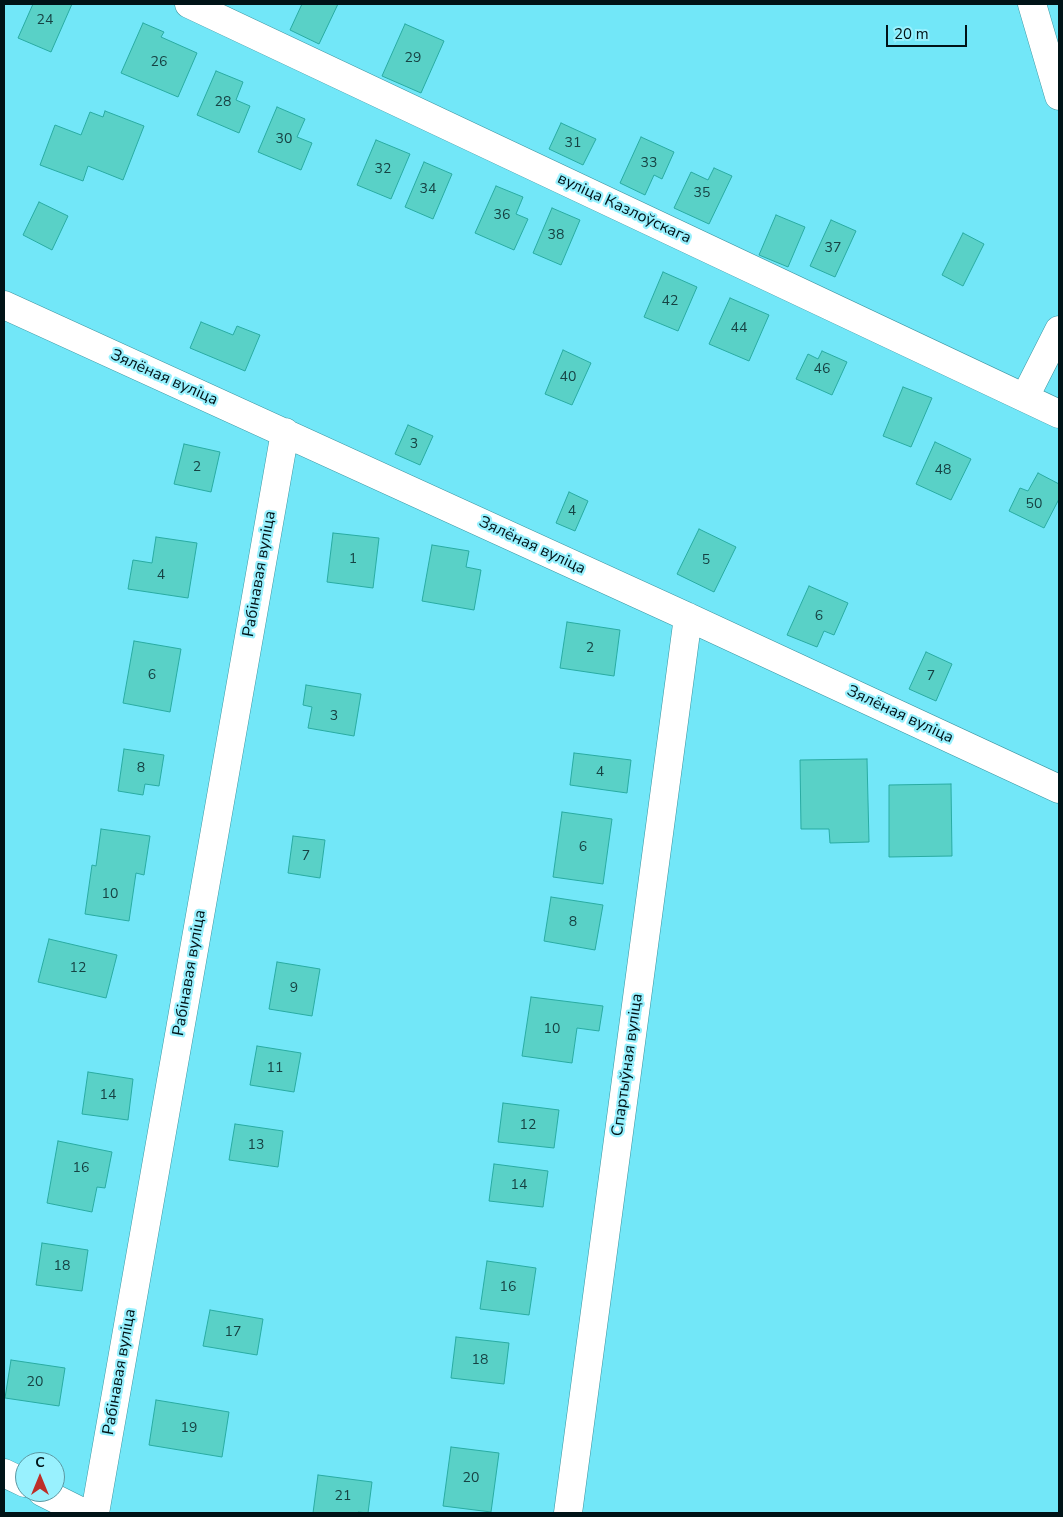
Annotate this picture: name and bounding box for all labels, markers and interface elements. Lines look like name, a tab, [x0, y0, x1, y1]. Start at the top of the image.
house number: 24	[37, 13, 53, 29]
scale bar	[888, 15, 969, 47]
text: 20 m	[894, 24, 929, 44]
house number: 29	[405, 51, 421, 67]
house number: 26	[151, 55, 167, 71]
house number: 28	[215, 95, 231, 111]
house number: 30	[276, 132, 292, 148]
house number: 31	[565, 136, 581, 152]
house number: 33	[641, 156, 657, 172]
house number: 32	[375, 162, 391, 178]
street label: вуліца Казлоўскага	[554, 170, 694, 248]
house number: 34	[420, 182, 436, 198]
house number: 35	[694, 186, 710, 202]
house number: 36	[494, 208, 510, 224]
house number: 38	[548, 228, 564, 244]
house number: 37	[825, 241, 841, 257]
house number: 42	[662, 294, 678, 310]
house number: 44	[731, 321, 747, 337]
street label: Зялёная вуліца	[107, 346, 221, 410]
house number: 46	[814, 362, 830, 378]
house number: 40	[560, 370, 576, 386]
house number: 3	[410, 437, 418, 453]
house number: 2	[193, 460, 201, 476]
house number: 48	[935, 463, 951, 479]
house number: 50	[1026, 497, 1042, 513]
house number: 4	[568, 504, 576, 520]
street label: Рабінавая вуліца	[239, 510, 281, 638]
street label: Зялёная вуліца	[476, 513, 588, 579]
house number: 1	[349, 552, 357, 568]
house number: 5	[702, 553, 710, 569]
house number: 4	[157, 568, 165, 584]
house number: 6	[815, 609, 823, 625]
house number: 2	[586, 641, 594, 657]
house number: 6	[148, 668, 156, 684]
house number: 7	[927, 669, 935, 685]
street label: Зялёная вуліца	[844, 682, 956, 748]
house number: 3	[330, 709, 338, 725]
house number: 8	[137, 761, 145, 777]
house number: 4	[596, 765, 604, 781]
house number: 6	[579, 840, 587, 856]
house number: 7	[302, 849, 310, 865]
house number: 10	[102, 887, 118, 903]
street label: Рабінавая вуліца	[169, 909, 211, 1037]
house number: 8	[569, 915, 577, 931]
house number: 12	[70, 961, 86, 977]
house number: 9	[290, 981, 298, 997]
street label: Спартыўная вуліца	[608, 992, 648, 1138]
house number: 10	[544, 1022, 560, 1038]
house number: 11	[267, 1061, 283, 1077]
house number: 14	[100, 1088, 116, 1104]
house number: 12	[520, 1118, 536, 1134]
house number: 13	[248, 1138, 264, 1154]
house number: 16	[73, 1161, 89, 1177]
house number: 14	[511, 1178, 527, 1194]
house number: 18	[54, 1259, 70, 1275]
house number: 16	[500, 1280, 516, 1296]
street label: Рабінавая вуліца	[99, 1308, 141, 1436]
house number: 17	[225, 1325, 241, 1341]
house number: 18	[472, 1353, 488, 1369]
house number: 20	[27, 1375, 43, 1391]
house number: 19	[181, 1421, 197, 1437]
north arrow	[15, 1452, 65, 1502]
text: С	[35, 1453, 45, 1472]
house number: 20	[463, 1471, 479, 1487]
house number: 21	[335, 1489, 351, 1505]

